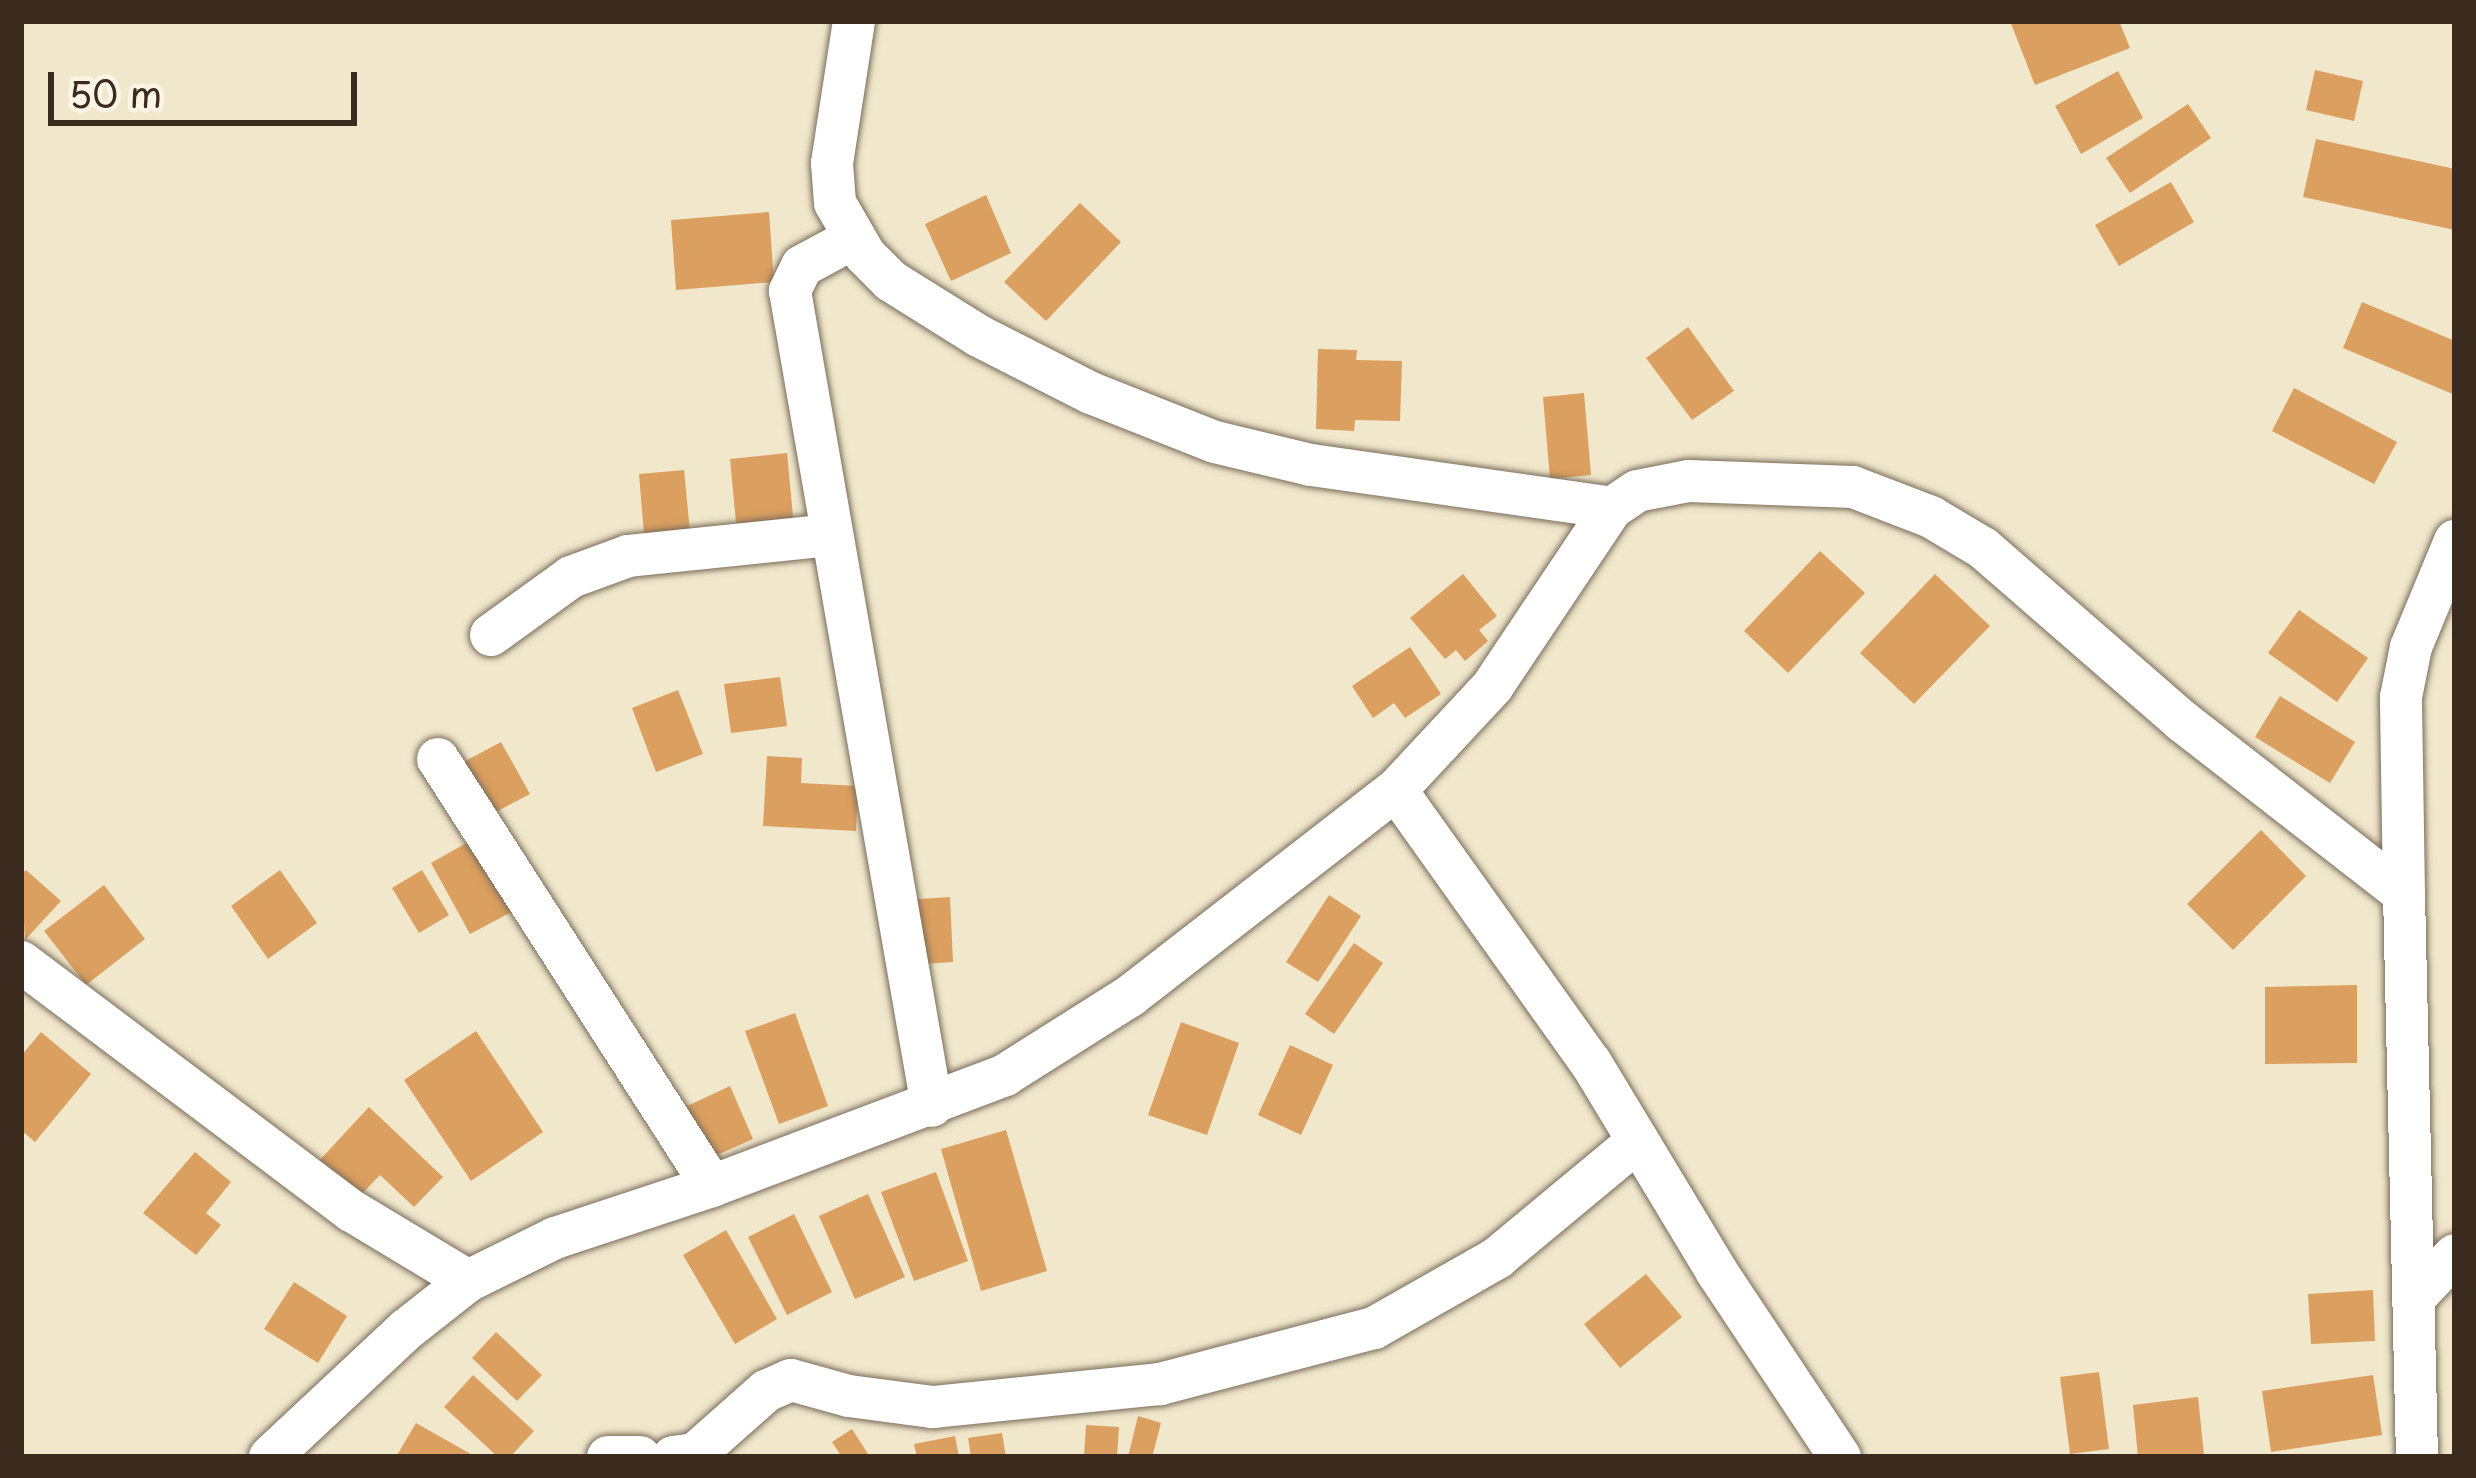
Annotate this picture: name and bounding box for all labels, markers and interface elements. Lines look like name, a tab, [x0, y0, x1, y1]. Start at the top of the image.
scale bar	[54, 48, 363, 122]
text: 50 m	[69, 66, 162, 120]

